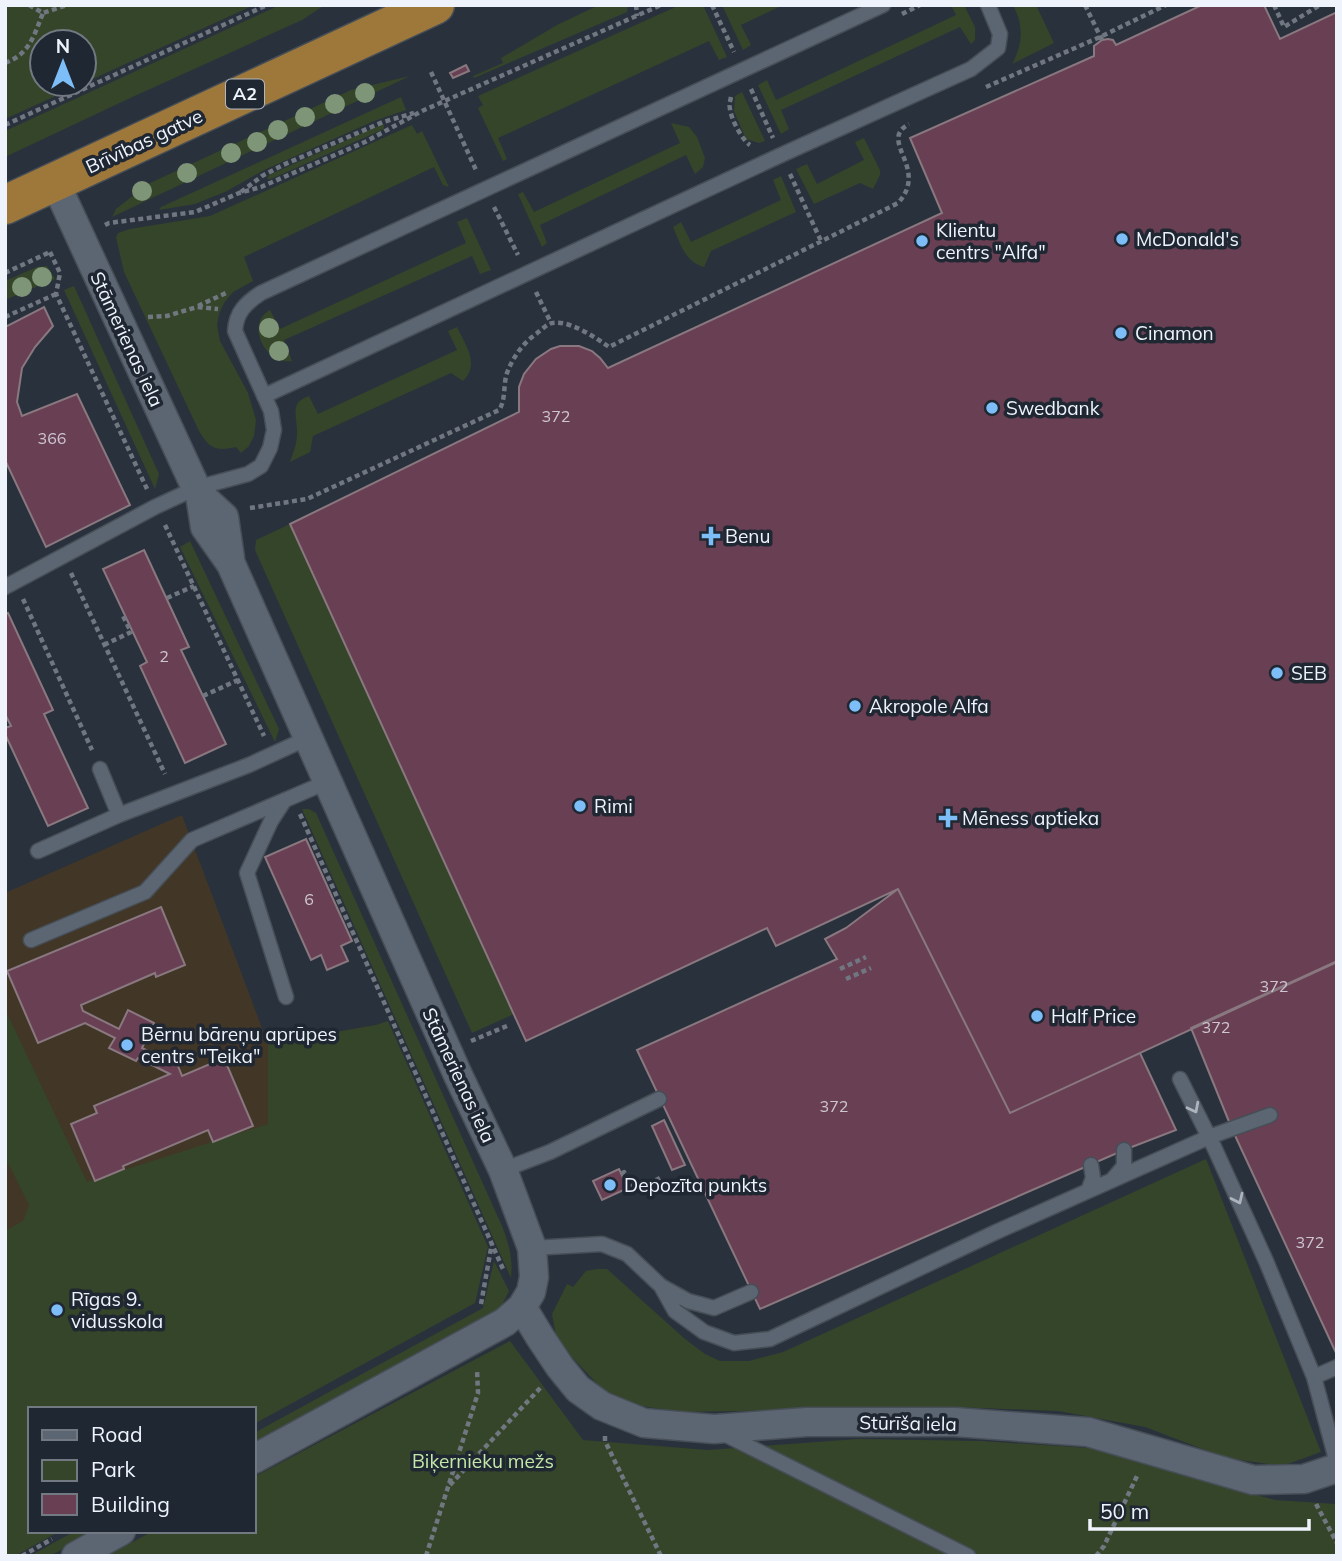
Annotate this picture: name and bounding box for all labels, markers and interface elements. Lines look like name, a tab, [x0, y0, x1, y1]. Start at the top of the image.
north arrow	[28, 28, 98, 98]
text: N	[56, 34, 70, 58]
road number: A2	[226, 80, 264, 108]
street label: Brīvības gatve	[82, 103, 206, 179]
place label: Klientu centrs "Alfa"	[936, 218, 1046, 264]
place label: McDonald's	[1136, 227, 1239, 251]
marker: McDonald's	[1114, 231, 1130, 247]
marker: Klientu centrs "Alfa"	[914, 233, 930, 249]
street label: Stāmerienas iela	[85, 268, 169, 410]
place label: Cinamon	[1135, 321, 1214, 345]
marker: Cinamon	[1113, 325, 1129, 341]
place label: Swedbank	[1006, 396, 1100, 420]
marker: Swedbank	[984, 400, 1000, 416]
house number: 372	[542, 406, 570, 426]
house number: 366	[38, 428, 66, 448]
place label: Benu	[725, 524, 770, 548]
marker: Benu	[703, 528, 719, 544]
house number: 2	[159, 646, 169, 666]
place label: SEB	[1291, 661, 1327, 685]
marker: SEB	[1269, 665, 1285, 681]
place label: Akropole Alfa	[869, 694, 989, 718]
marker: Akropole Alfa	[847, 698, 863, 714]
place label: Rimi	[594, 794, 633, 818]
marker: Rimi	[572, 798, 588, 814]
place label: Mēness aptieka	[962, 806, 1099, 830]
marker: Mēness aptieka	[940, 810, 956, 826]
house number: 6	[304, 889, 314, 909]
house number: 372	[1260, 976, 1288, 996]
street label: Stāmerienas iela	[417, 1004, 501, 1146]
place label: Half Price	[1051, 1004, 1136, 1028]
marker: Half Price	[1029, 1008, 1045, 1024]
house number: 372	[1202, 1017, 1230, 1037]
place label: Bērnu bāreņu aprūpes centrs "Teika"	[141, 1022, 337, 1068]
marker: Bērnu bāreņu aprūpes centrs "Teika"	[119, 1037, 135, 1053]
house number: 372	[820, 1096, 848, 1116]
one-way arrow	[1186, 1101, 1200, 1113]
place label: Depozīta punkts	[624, 1173, 767, 1197]
marker: Depozīta punkts	[602, 1177, 618, 1193]
one-way arrow	[1230, 1192, 1244, 1204]
house number: 372	[1296, 1232, 1324, 1252]
place label: Rīgas 9. vidusskola	[71, 1287, 163, 1333]
marker: Rīgas 9. vidusskola	[49, 1302, 65, 1318]
legend	[28, 1407, 256, 1533]
street label: Stūrīša iela	[859, 1410, 957, 1436]
text: Road	[91, 1421, 142, 1447]
park label: Biķernieku mežs	[412, 1449, 554, 1474]
text: Park	[91, 1456, 135, 1482]
scale bar	[1090, 1488, 1309, 1532]
text: Building	[91, 1491, 170, 1517]
text: 50 m	[1100, 1498, 1149, 1524]

